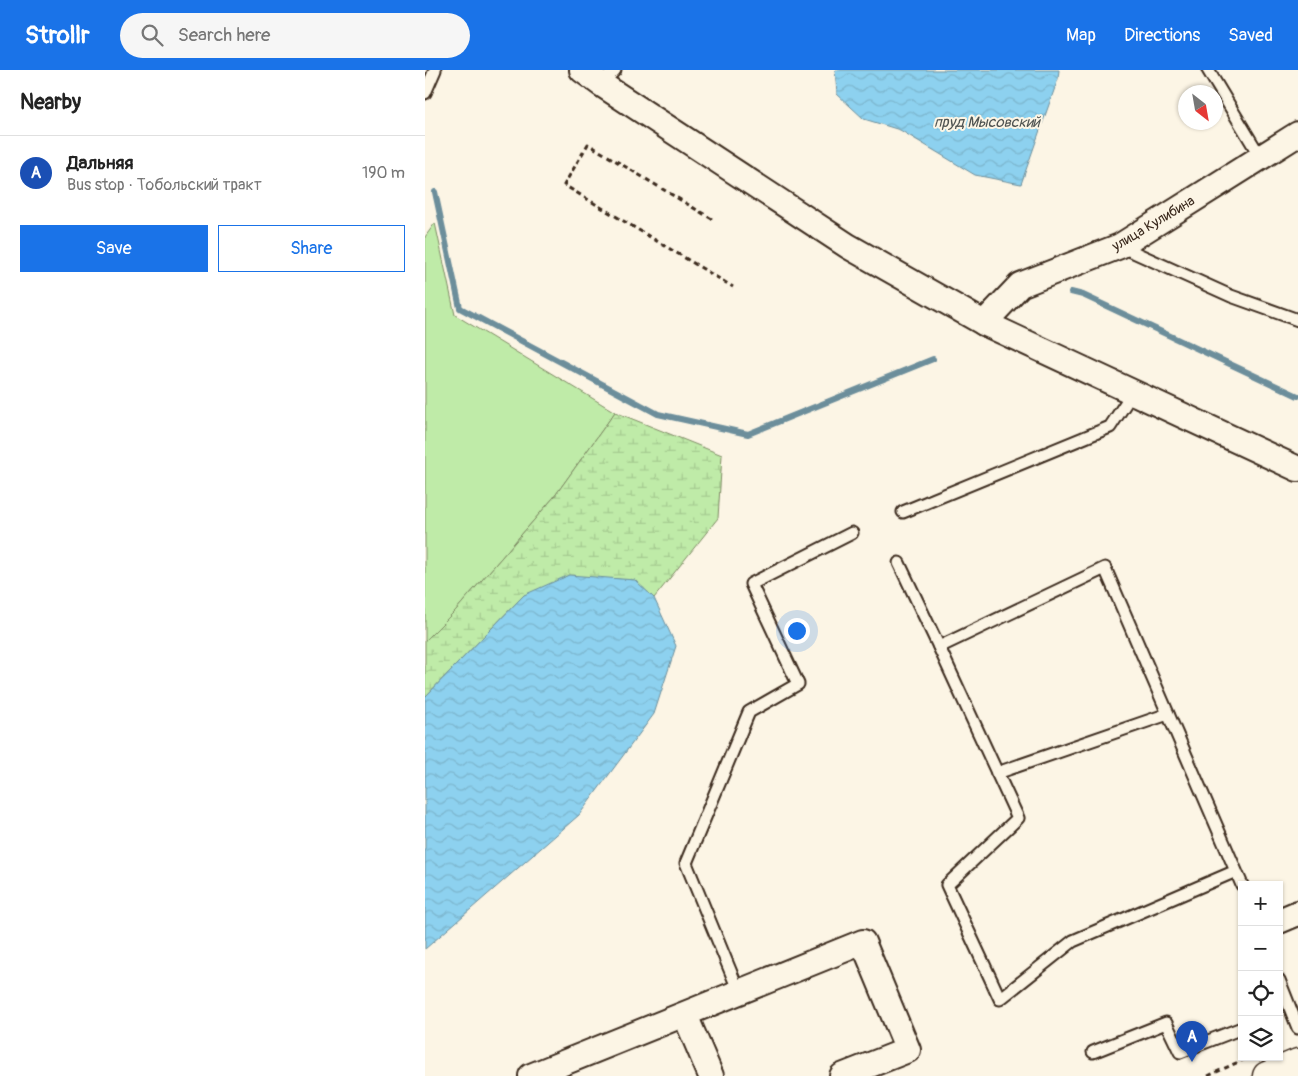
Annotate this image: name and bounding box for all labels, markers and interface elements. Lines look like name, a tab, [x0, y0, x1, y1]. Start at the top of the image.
search box	[120, 13, 470, 58]
text: Strollr	[25, 21, 90, 50]
icon: search	[138, 21, 166, 49]
text: Search here	[178, 23, 270, 47]
text: Map	[1066, 24, 1096, 47]
text: Directions	[1124, 24, 1200, 47]
text: Saved	[1228, 24, 1273, 47]
north arrow	[1178, 85, 1223, 130]
text: Nearby	[20, 89, 81, 116]
water label: пруд Мысовский	[934, 113, 1042, 132]
text: Дальняя	[67, 151, 133, 175]
text: A	[31, 163, 41, 183]
text: 190 m	[362, 163, 405, 183]
text: Bus stop · Тобольский тракт	[67, 175, 262, 195]
street label: улица Кулибина	[1108, 192, 1198, 255]
button: Save	[20, 225, 208, 272]
button: Share	[218, 225, 405, 272]
your location	[784, 618, 810, 644]
map controls	[1238, 881, 1283, 1061]
button: +	[1238, 881, 1283, 926]
button: −	[1238, 926, 1283, 971]
button: locate	[1238, 971, 1283, 1016]
button: layers	[1238, 1016, 1283, 1061]
pin: A	[1176, 1021, 1208, 1062]

